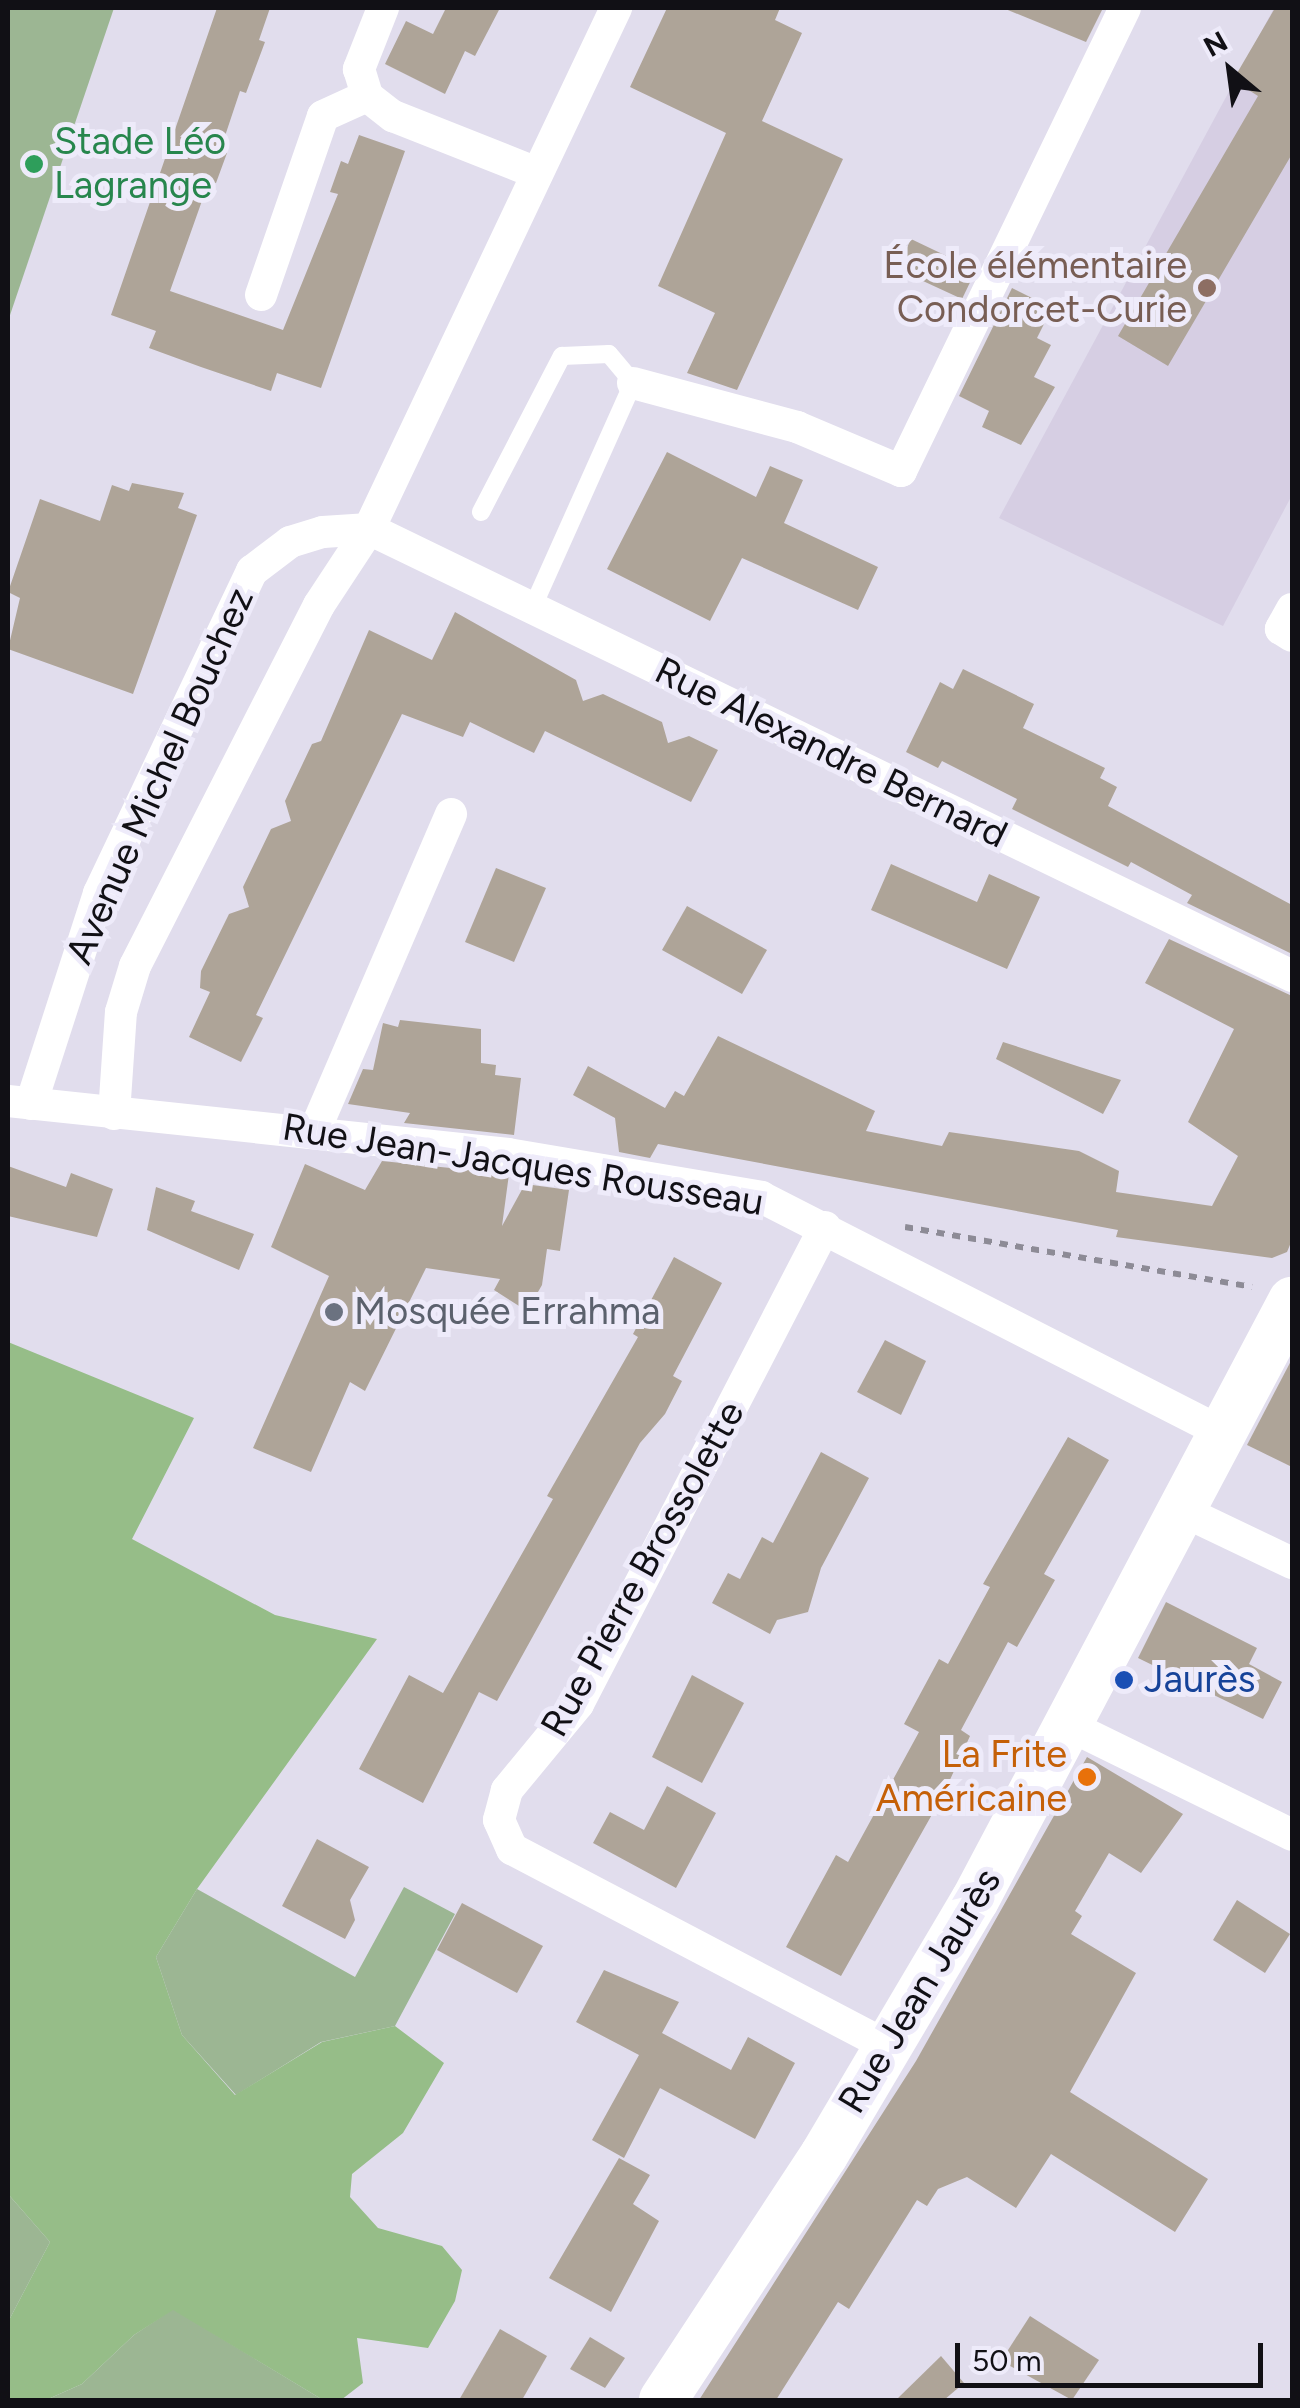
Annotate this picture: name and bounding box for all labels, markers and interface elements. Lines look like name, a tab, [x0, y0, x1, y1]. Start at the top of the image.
north arrow	[1180, 20, 1280, 120]
text: N	[1198, 24, 1233, 64]
place label: Stade Léo Lagrange	[54, 119, 226, 208]
marker: Stade Léo Lagrange	[23, 153, 45, 175]
place label: École élémentaire Condorcet-Curie	[883, 243, 1187, 332]
marker: École élémentaire Condorcet-Curie	[1196, 277, 1218, 299]
street label: Avenue Michel Bouchez	[56, 581, 264, 971]
street label: Rue Alexandre Bernard	[648, 648, 1014, 858]
street label: Rue Jean-Jacques Rousseau	[279, 1104, 767, 1226]
place label: Mosquée Errahma	[354, 1289, 660, 1335]
marker: Mosquée Errahma	[323, 1301, 345, 1323]
street label: Rue Pierre Brossolette	[532, 1393, 754, 1745]
place label: Jaurès	[1144, 1657, 1255, 1703]
marker: Jaurès	[1113, 1669, 1135, 1691]
place label: La Frite Américaine	[876, 1732, 1067, 1822]
marker: La Frite Américaine	[1076, 1766, 1098, 1788]
street label: Rue Jean Jaurès	[829, 1861, 1011, 2121]
scale bar	[960, 2323, 1268, 2385]
text: 50 m	[972, 2342, 1041, 2379]

